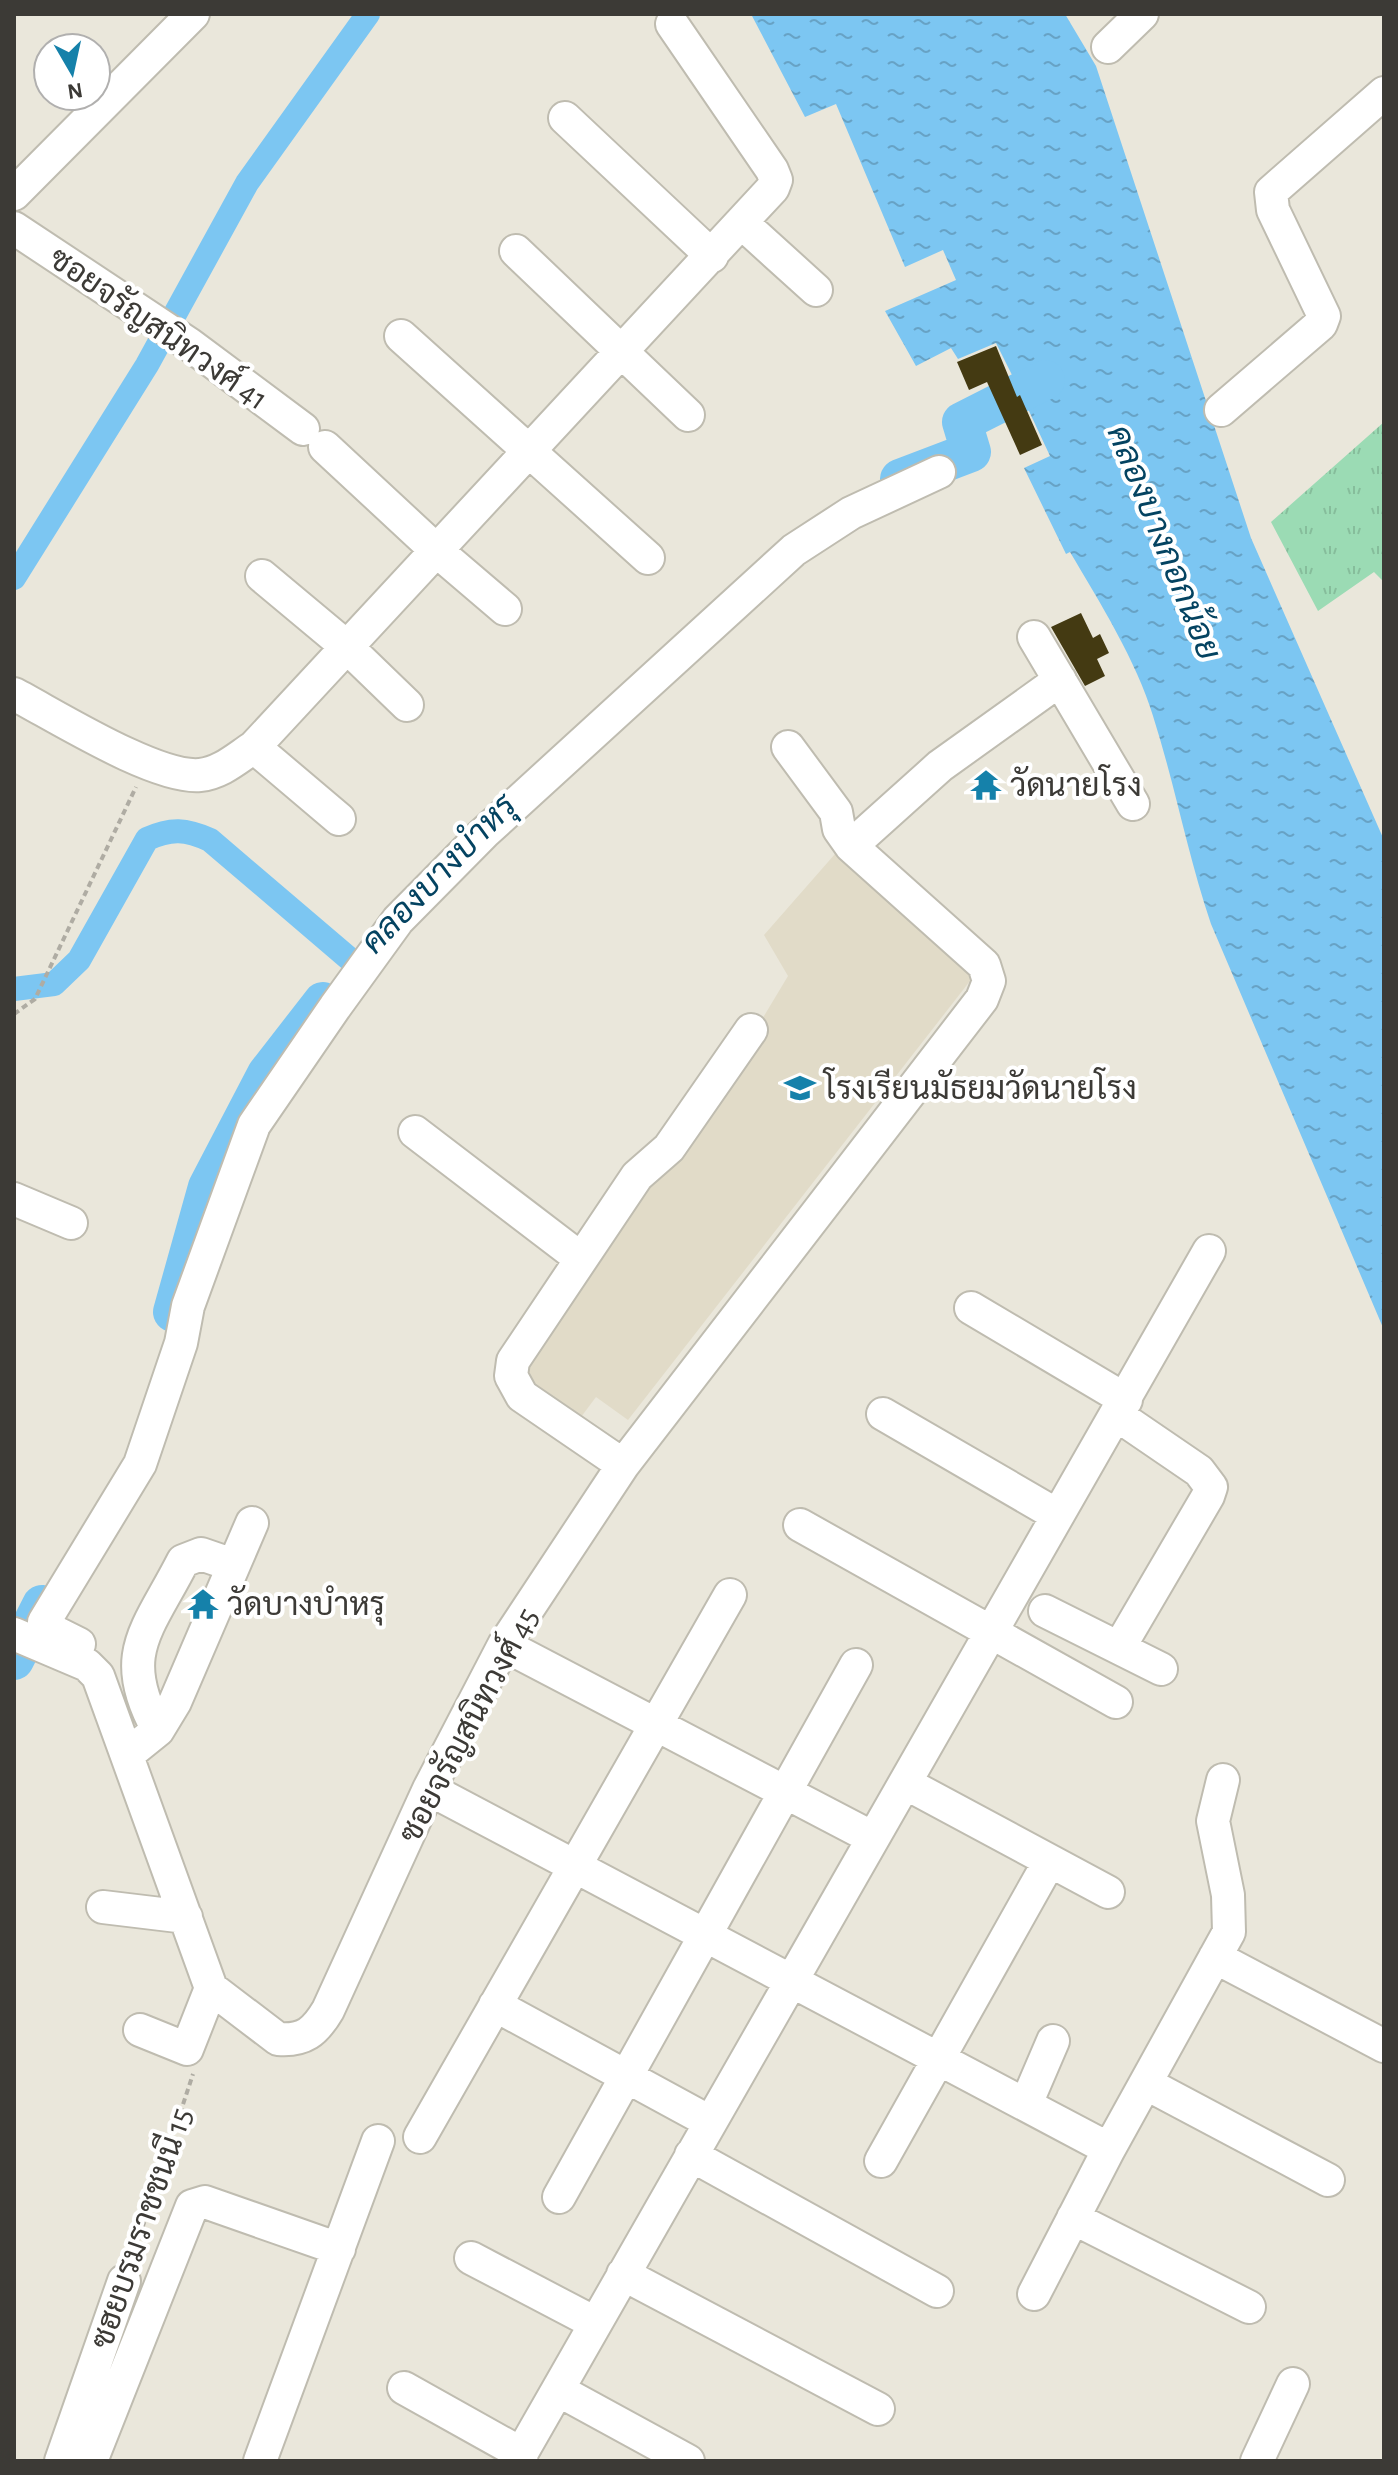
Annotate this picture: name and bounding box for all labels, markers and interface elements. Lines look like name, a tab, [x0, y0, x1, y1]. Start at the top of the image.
north arrow	[32, 32, 112, 112]
text: N	[66, 79, 84, 103]
street label: ซอยจรัญสนิทวงศ์ 41	[42, 237, 277, 418]
water label: คลองบางกอกน้อย	[1101, 418, 1231, 665]
place label: วัดนายโรง	[1010, 764, 1142, 802]
temple icon: วัดนายโรง	[969, 768, 1003, 802]
water label: คลองบางบำหรุ	[353, 785, 528, 964]
place label: โรงเรียนมัธยมวัดนายโรง	[822, 1067, 1137, 1105]
school or university icon: โรงเรียนมัธยมวัดนายโรง	[783, 1071, 817, 1105]
place label: วัดบางบำหรุ	[227, 1585, 385, 1626]
temple icon: วัดบางบำหรุ	[186, 1587, 220, 1621]
street label: ซอยจรัญสนิทวงศ์ 45	[388, 1600, 546, 1849]
street label: ซฮยบรมราชชนนี 15	[81, 2102, 198, 2353]

